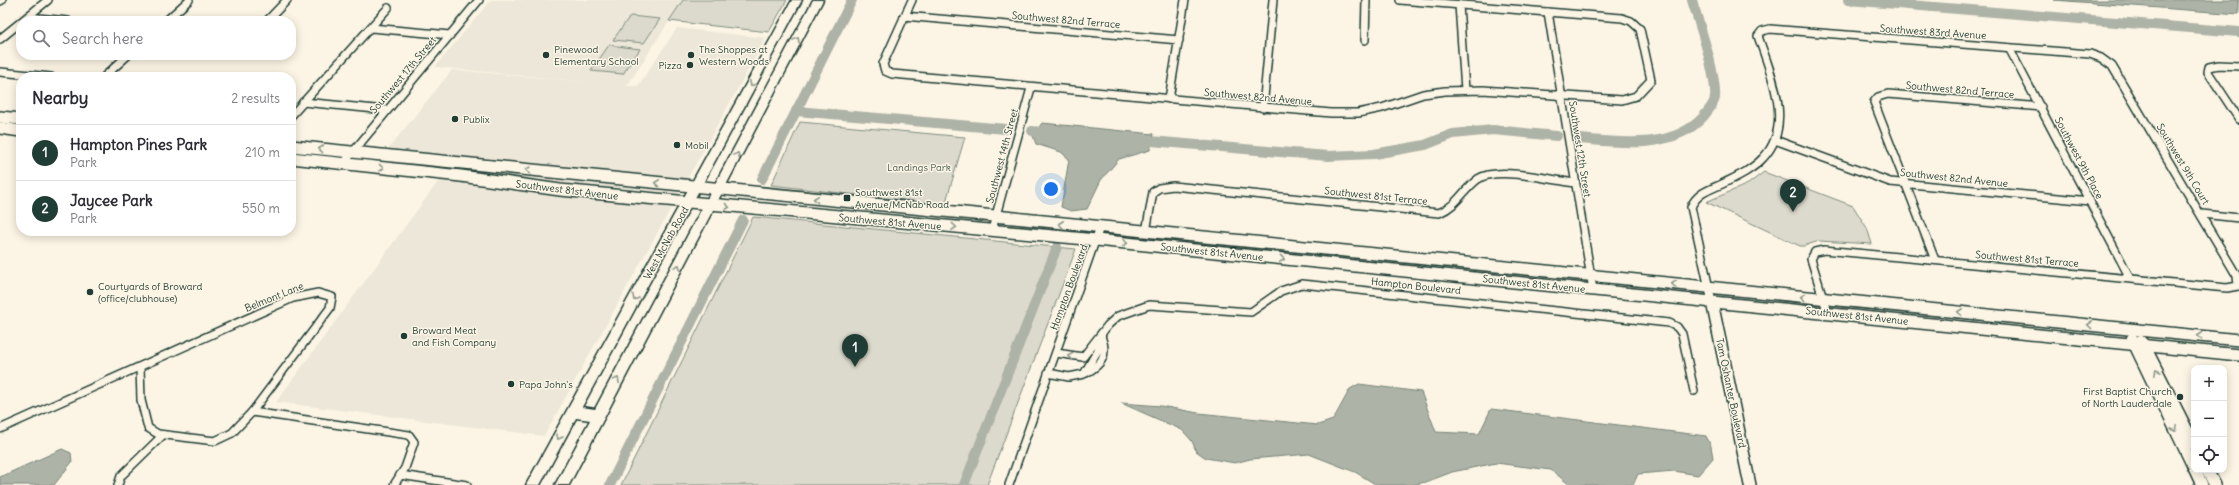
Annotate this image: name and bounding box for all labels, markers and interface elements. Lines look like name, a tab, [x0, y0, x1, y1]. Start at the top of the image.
street label: Southwest 82nd Terrace	[1011, 9, 1121, 31]
search box	[16, 16, 296, 60]
street label: Southwest 83rd Avenue	[1879, 22, 1987, 42]
icon: search	[30, 27, 52, 49]
text: Search here	[62, 29, 143, 48]
street label: Southwest 17th Street	[367, 33, 439, 116]
one-way arrow	[793, 37, 800, 44]
place label: Pinewood Elementary School	[554, 43, 639, 68]
place label: The Shoppes at Western Woods	[699, 43, 769, 68]
marker: Pinewood Elementary School	[541, 50, 551, 60]
marker: The Shoppes at Western Woods	[686, 50, 696, 60]
place label: Pizza	[659, 59, 682, 72]
marker: Pizza	[685, 60, 695, 70]
one-way arrow	[749, 79, 756, 87]
street label: Southwest 82nd Terrace	[1905, 79, 2015, 101]
street label: Southwest 82nd Avenue	[1203, 86, 1313, 108]
text: Nearby	[32, 87, 88, 109]
text: 2 results	[231, 90, 280, 107]
street label: Southwest 12th Street	[1566, 100, 1594, 199]
street label: Southwest 14th Street	[983, 107, 1021, 205]
place label: Publix	[463, 113, 490, 126]
marker: Publix	[450, 114, 460, 124]
street label: Southwest 9th Place	[2052, 115, 2106, 201]
street label: Southwest 9th Court	[2154, 121, 2213, 207]
text: Hampton Pines Park	[70, 135, 207, 154]
place label: Mobil	[685, 139, 709, 152]
marker: Mobil	[672, 140, 682, 150]
text: 1	[42, 144, 48, 161]
text: 210 m	[245, 144, 280, 161]
one-way arrow	[318, 145, 324, 154]
one-way arrow	[732, 152, 740, 159]
text: Park	[70, 154, 97, 171]
park label: Landings Park	[887, 161, 951, 174]
one-way arrow	[378, 163, 384, 172]
one-way arrow	[525, 166, 531, 175]
street label: Southwest 82nd Avenue	[1899, 166, 2009, 190]
street label: Southwest 81st Avenue	[515, 177, 619, 203]
one-way arrow	[654, 179, 660, 188]
your location	[1041, 179, 1061, 199]
pin: 2	[1780, 179, 1806, 212]
street label: Southwest 81st Terrace	[1324, 184, 1428, 208]
place label: Southwest 81st Avenue/McNab Road	[855, 186, 949, 211]
text: Jaycee Park	[70, 191, 153, 210]
marker: Southwest 81st Avenue/McNab Road	[842, 193, 852, 203]
one-way arrow	[813, 195, 819, 204]
text: 2	[41, 200, 49, 217]
text: 550 m	[242, 200, 280, 217]
one-way arrow	[724, 202, 730, 211]
street label: West McNab Road	[641, 204, 691, 282]
text: Park	[70, 210, 97, 227]
street label: Southwest 81st Avenue	[838, 211, 942, 233]
one-way arrow	[1058, 219, 1064, 228]
one-way arrow	[951, 223, 957, 232]
one-way arrow	[1122, 238, 1128, 247]
street label: Southwest 81st Avenue	[1160, 240, 1264, 264]
street label: Hampton Boulevard	[1047, 242, 1091, 332]
street label: Southwest 81st Terrace	[1975, 248, 2079, 270]
one-way arrow	[1279, 254, 1285, 263]
one-way arrow	[673, 264, 680, 271]
street label: Southwest 81st Avenue	[1482, 272, 1586, 296]
street label: Hampton Boulevard	[1370, 275, 1462, 297]
street label: Belmont Lane	[243, 279, 305, 315]
place label: Courtyards of Broward (office/clubhouse)	[98, 280, 202, 305]
one-way arrow	[1670, 280, 1677, 289]
marker: Courtyards of Broward (office/clubhouse)	[85, 287, 95, 297]
one-way arrow	[1800, 293, 1806, 302]
one-way arrow	[633, 294, 640, 302]
street label: Southwest 81st Avenue	[1805, 304, 1909, 328]
one-way arrow	[1957, 308, 1963, 317]
one-way arrow	[2086, 321, 2093, 330]
place label: Broward Meat and Fish Company	[412, 324, 496, 349]
marker: Broward Meat and Fish Company	[399, 331, 409, 341]
one-way arrow	[2197, 332, 2203, 341]
pin: 1	[842, 334, 868, 367]
street label: Tam Oshanter Boulevard	[1713, 337, 1749, 449]
one-way arrow	[1068, 352, 1074, 361]
map controls	[2191, 365, 2227, 473]
button: +	[2191, 365, 2227, 401]
one-way arrow	[2155, 368, 2162, 376]
one-way arrow	[613, 377, 620, 384]
place label: Papa John's	[519, 378, 573, 391]
marker: Papa John's	[506, 379, 516, 389]
place label: First Baptist Church of North Lauderdale	[2082, 385, 2172, 410]
marker: First Baptist Church of North Lauderdale	[2175, 392, 2185, 402]
button: −	[2191, 401, 2227, 437]
one-way arrow	[2170, 425, 2178, 433]
one-way arrow	[556, 433, 564, 440]
button: locate	[2191, 437, 2227, 473]

